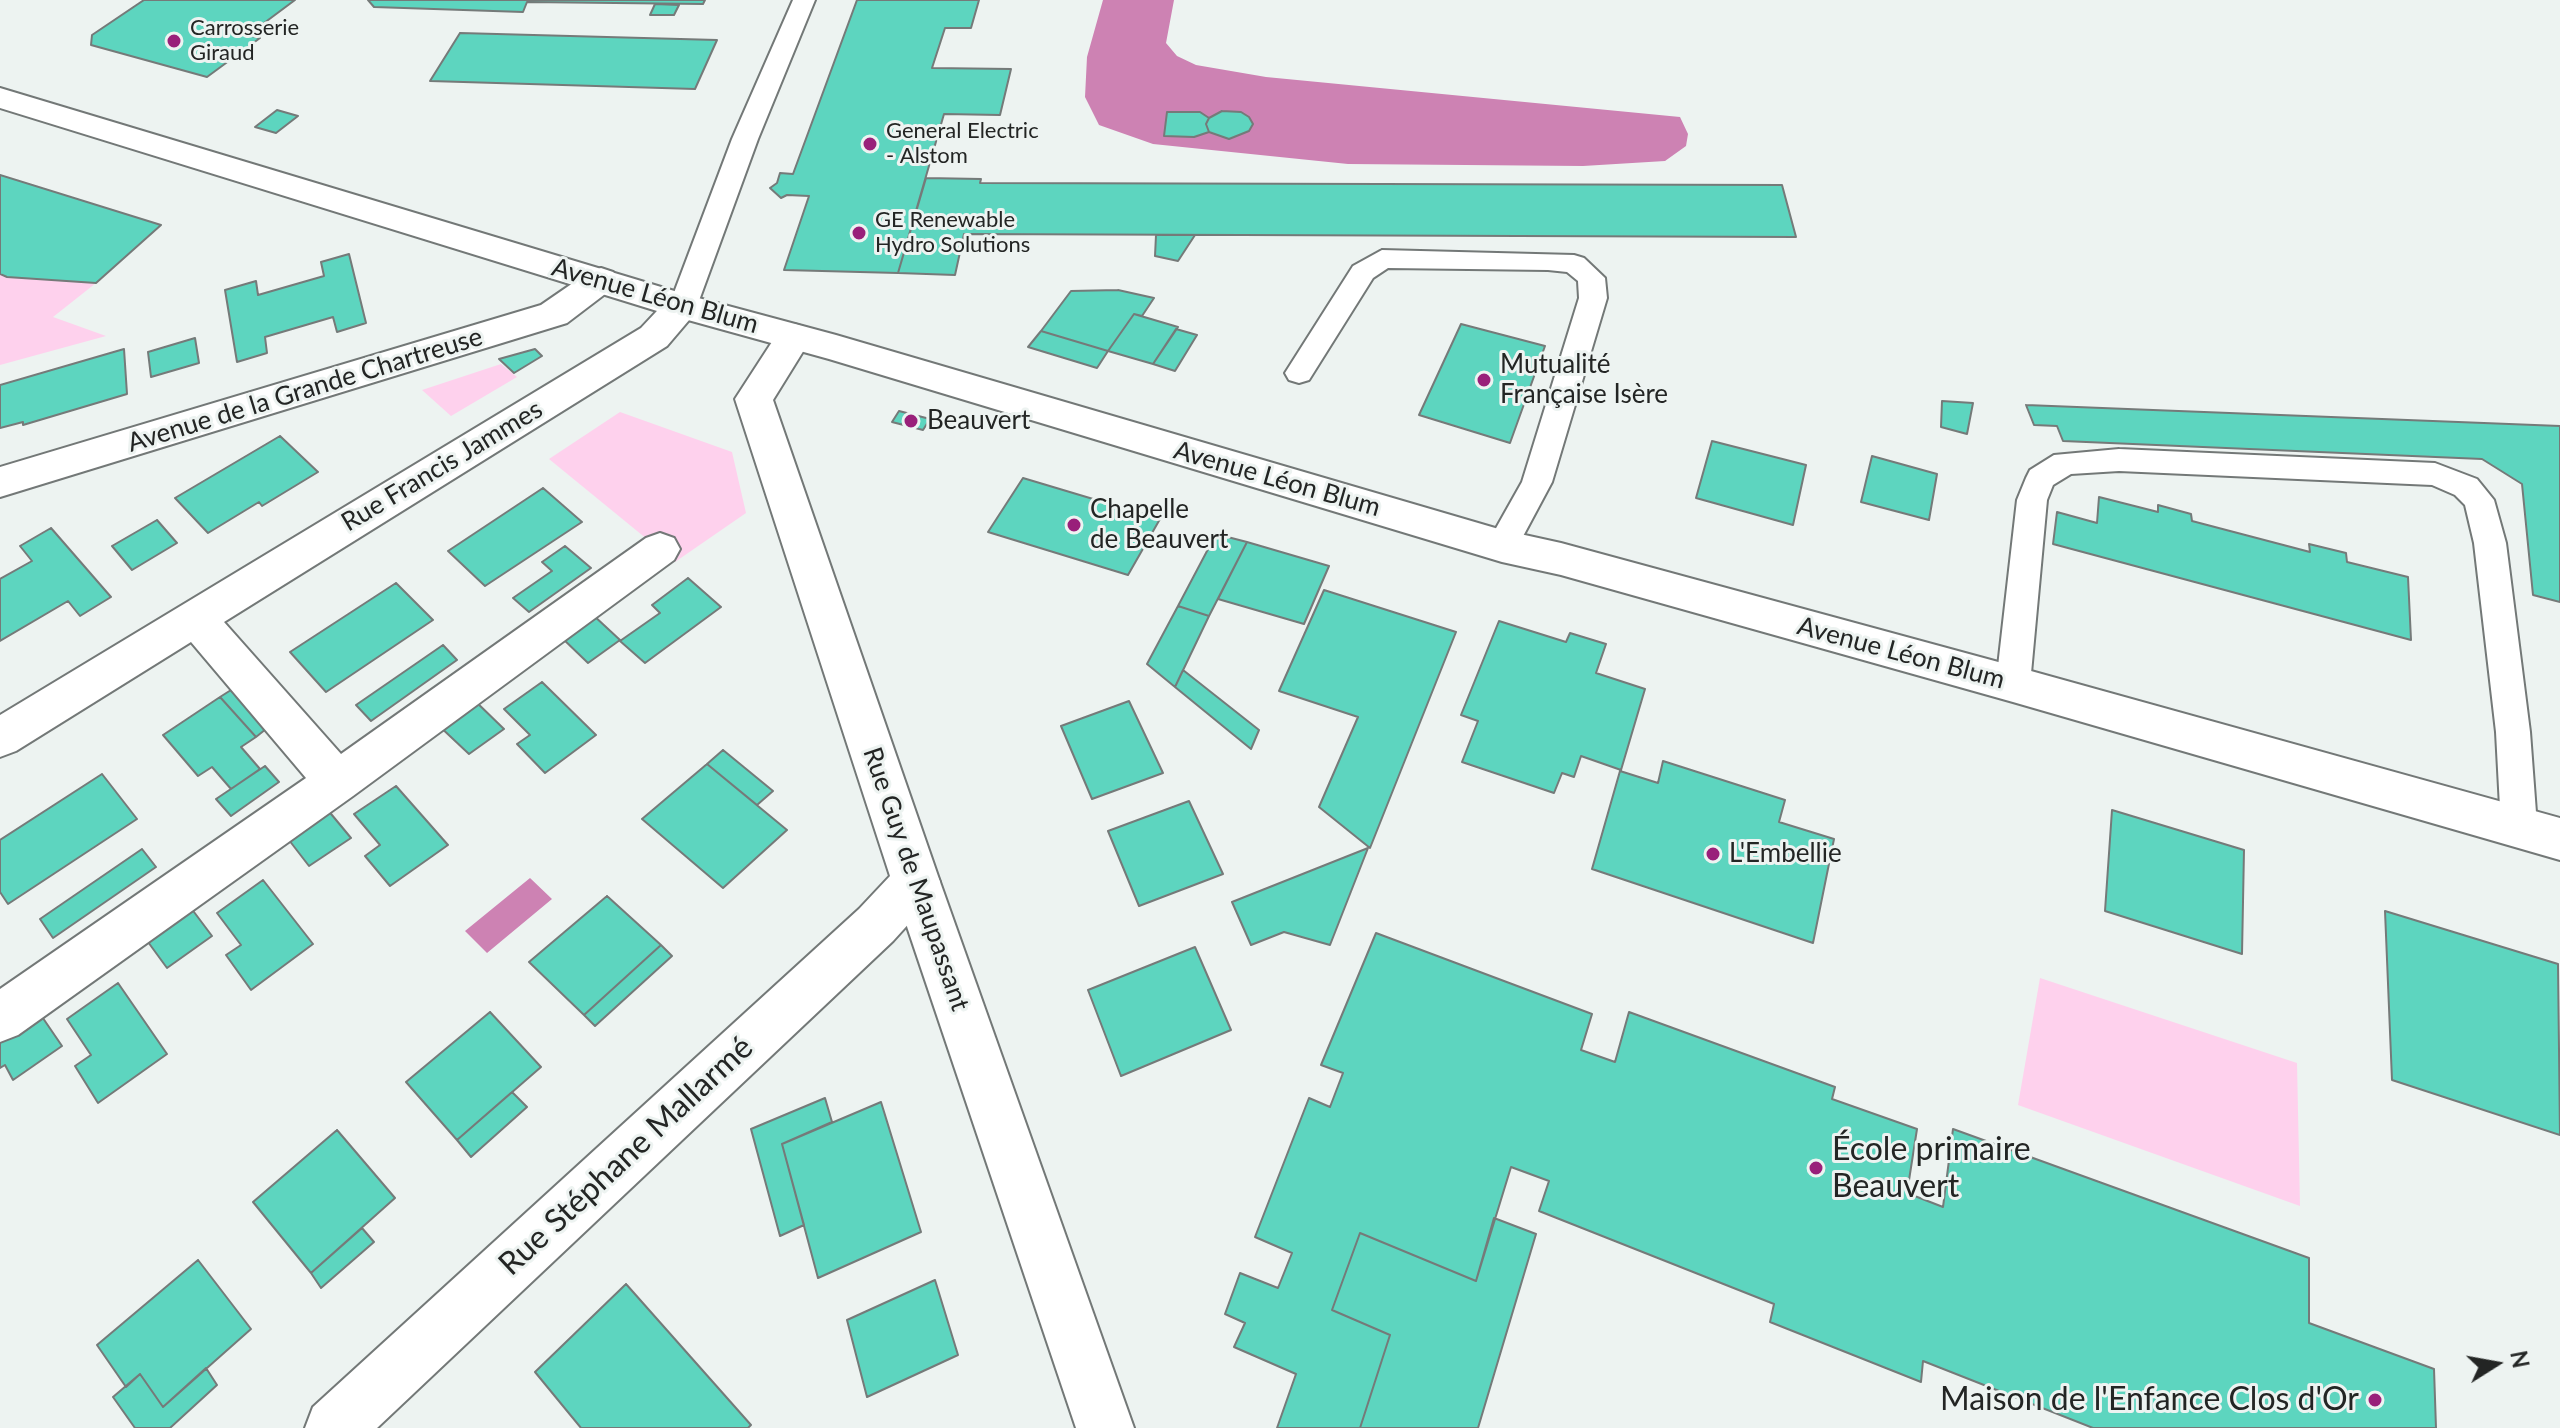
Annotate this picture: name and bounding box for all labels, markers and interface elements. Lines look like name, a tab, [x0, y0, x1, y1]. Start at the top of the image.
place label: Carrosserie Giraud	[190, 15, 299, 66]
marker: Carrosserie Giraud	[165, 32, 183, 50]
place label: General Electric - Alstom	[886, 118, 1039, 170]
marker: General Electric - Alstom	[861, 135, 879, 153]
place label: GE Renewable Hydro Solutions	[875, 207, 1030, 258]
marker: GE Renewable Hydro Solutions	[850, 224, 868, 242]
street label: Avenue Léon Blum	[548, 252, 762, 340]
street label: Avenue de la Grande Chartreuse	[124, 321, 486, 459]
place label: Mutualité Française Isère	[1500, 349, 1668, 410]
marker: Mutualité Française Isère	[1475, 371, 1493, 389]
street label: Rue Francis Jammes	[336, 394, 548, 538]
place label: Beauvert	[927, 405, 1030, 437]
marker: Beauvert	[902, 412, 920, 430]
street label: Avenue Léon Blum	[1170, 435, 1384, 523]
place label: Chapelle de Beauvert	[1090, 494, 1228, 556]
marker: Chapelle de Beauvert	[1065, 516, 1083, 534]
street label: Avenue Léon Blum	[1794, 610, 2008, 696]
street label: Rue Guy de Maupassant	[856, 743, 976, 1015]
place label: L'Embellie	[1729, 838, 1842, 870]
marker: L'Embellie	[1704, 845, 1722, 863]
street label: Rue Stéphane Mallarmé	[491, 1028, 761, 1284]
place label: École primaire Beauvert	[1832, 1131, 2031, 1206]
marker: École primaire Beauvert	[1807, 1159, 1825, 1177]
north arrow	[2456, 1324, 2536, 1404]
text: N	[2505, 1348, 2535, 1370]
place label: Maison de l'Enfance Clos d'Or	[1940, 1381, 2359, 1419]
marker: Maison de l'Enfance Clos d'Or	[2366, 1391, 2384, 1409]

